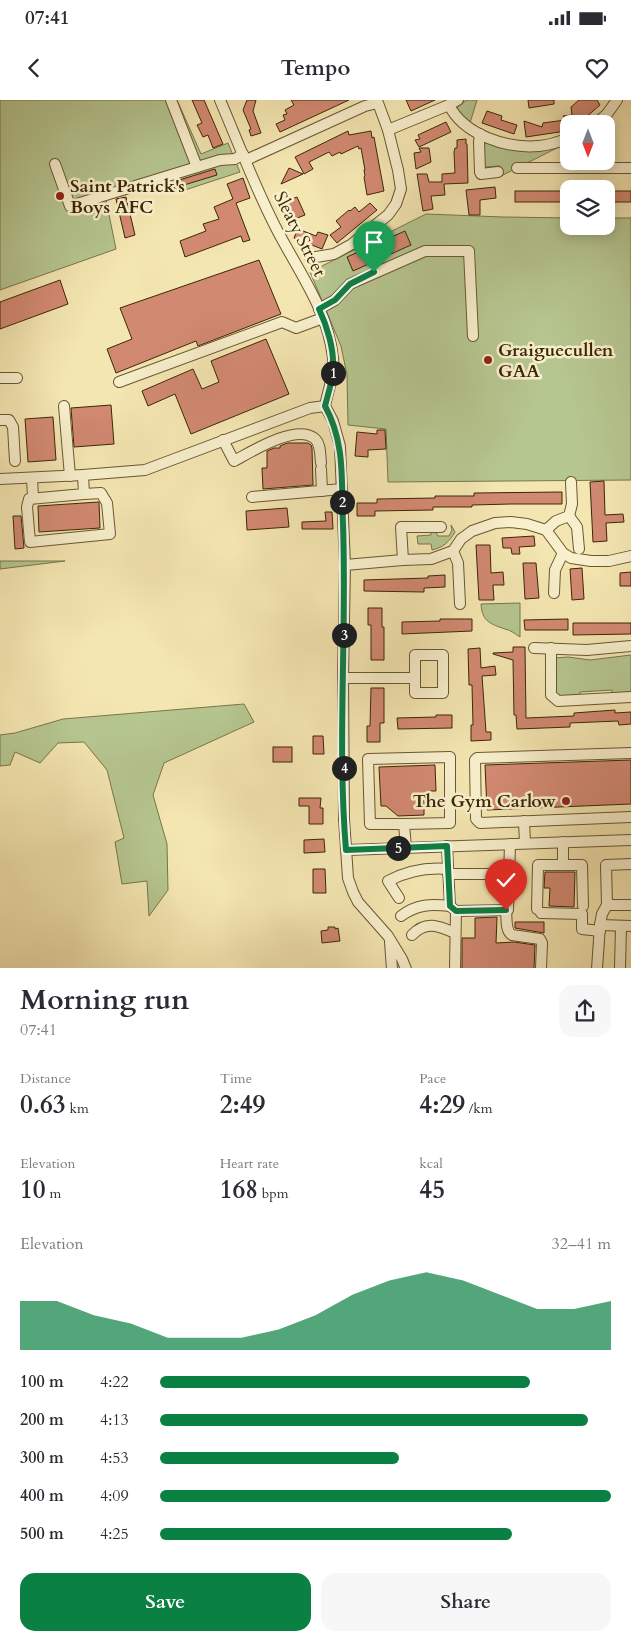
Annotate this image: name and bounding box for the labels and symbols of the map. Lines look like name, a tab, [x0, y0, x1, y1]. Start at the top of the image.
north arrow	[560, 115, 615, 170]
place label: Saint Patrick's Boys AFC	[70, 174, 185, 220]
street label: Sleaty Street	[267, 187, 332, 282]
marker: Saint Patrick's Boys AFC	[54, 190, 66, 202]
pin	[353, 221, 395, 272]
place label: Graiguecullen GAA	[498, 338, 614, 384]
marker: Graiguecullen GAA	[482, 354, 494, 366]
pin: 1	[320, 360, 346, 386]
pin: 2	[330, 490, 354, 514]
pin: 3	[332, 622, 356, 648]
pin: 4	[332, 756, 356, 780]
place label: The Gym Carlow	[413, 789, 556, 814]
marker: The Gym Carlow	[560, 795, 572, 807]
pin: 5	[386, 836, 410, 860]
pin	[485, 859, 527, 910]

